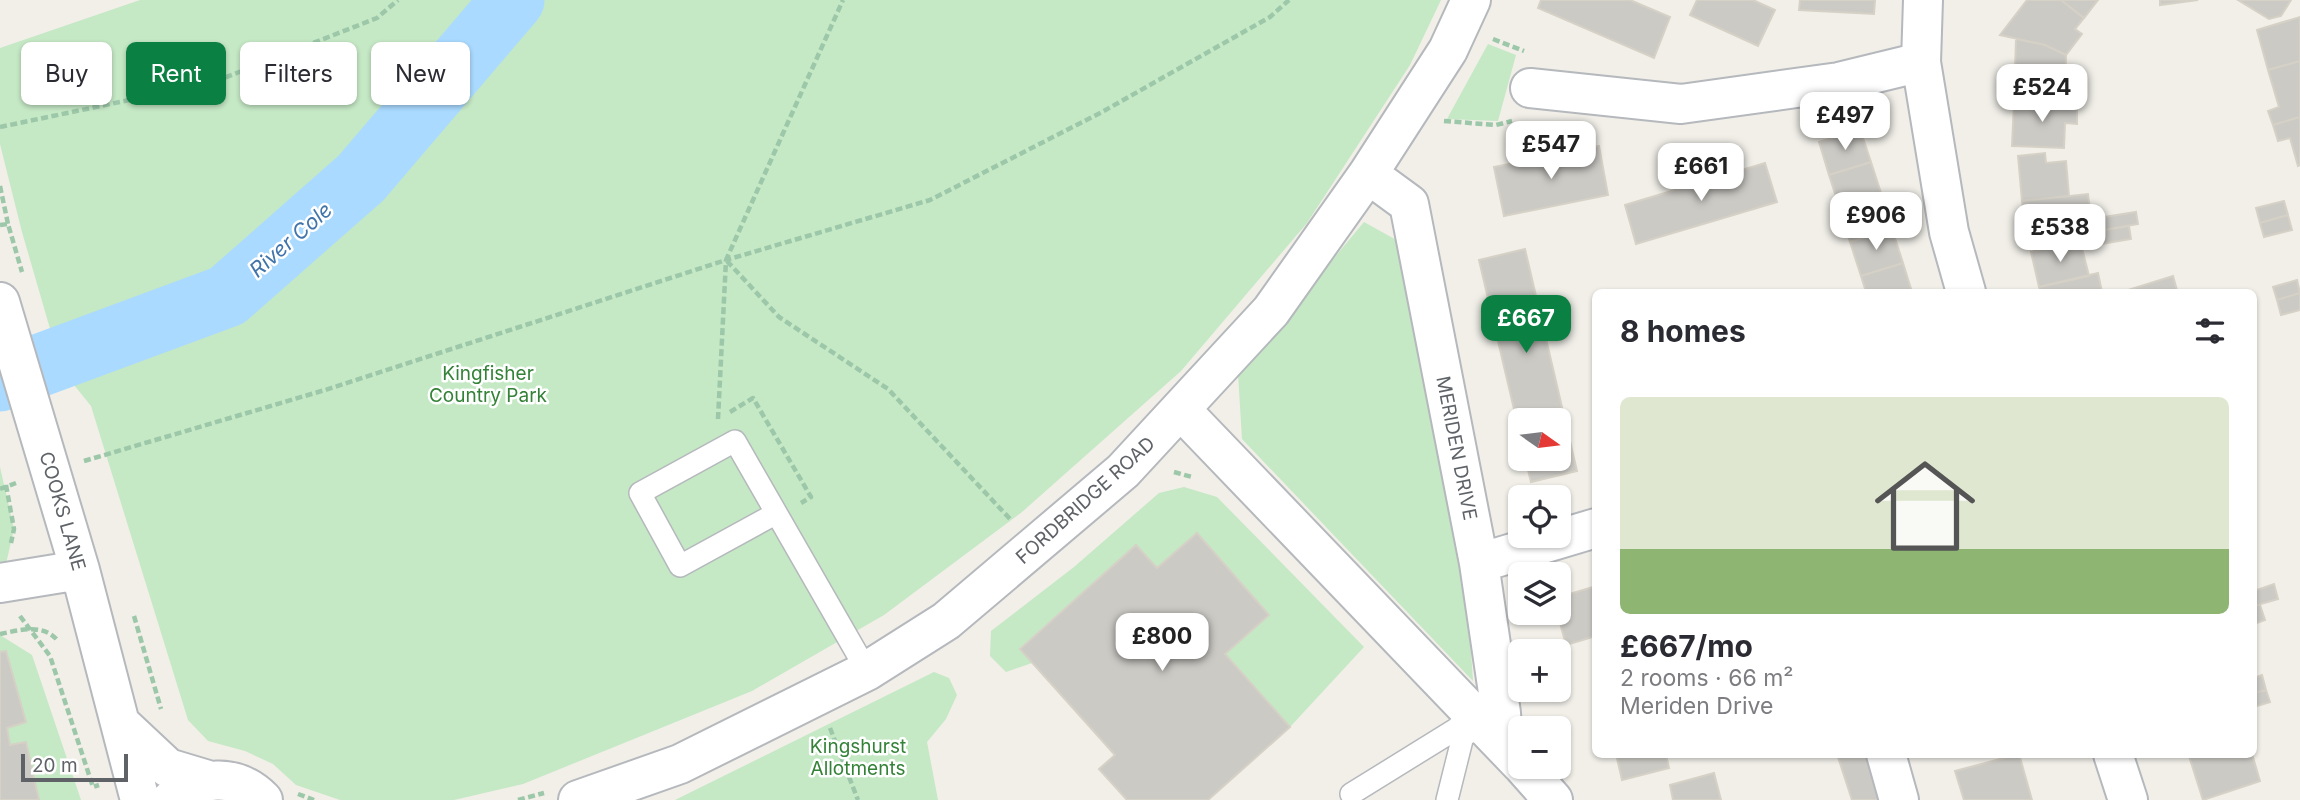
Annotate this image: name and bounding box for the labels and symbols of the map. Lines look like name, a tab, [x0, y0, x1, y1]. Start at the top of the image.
pin: £524	[2001, 64, 2083, 124]
pin: £497	[1804, 92, 1886, 152]
pin: £547	[1510, 122, 1592, 181]
pin: £661	[1660, 144, 1742, 203]
pin: £906	[1835, 192, 1917, 252]
water label: River Cole	[244, 197, 337, 282]
pin: £538	[2019, 204, 2101, 264]
pin: £667	[1485, 296, 1567, 355]
park label: Kingfisher Country Park	[429, 362, 548, 407]
street label: MERIDEN DRIVE	[1431, 374, 1482, 522]
north arrow	[1508, 408, 1572, 471]
street label: FORDBRIDGE ROAD	[1011, 432, 1160, 569]
street label: COOKS LANE	[35, 449, 90, 573]
pin: £800	[1121, 614, 1203, 673]
park label: Kingshurst Allotments	[810, 735, 906, 780]
scale bar	[21, 751, 128, 783]

